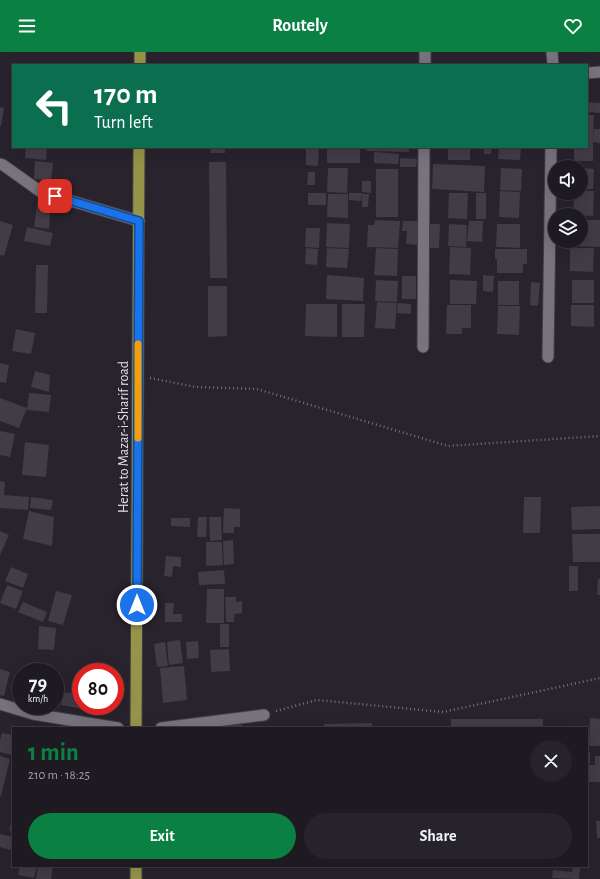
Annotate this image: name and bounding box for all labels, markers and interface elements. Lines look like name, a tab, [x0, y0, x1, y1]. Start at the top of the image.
icon: menu	[16, 15, 38, 37]
icon: heart	[562, 15, 584, 37]
text: Routely	[272, 17, 328, 35]
icon: left	[28, 80, 80, 132]
text: 170 m	[94, 81, 158, 109]
text: Turn left	[94, 114, 153, 132]
map controls	[548, 160, 588, 248]
button: sound	[548, 160, 588, 200]
pin	[38, 179, 72, 213]
icon: arrive	[44, 185, 66, 207]
button: layers	[548, 208, 588, 248]
street label: Herat to Mazar-i-Sharif road	[117, 361, 131, 513]
position arrow	[116, 584, 158, 626]
speed limit sign: 80	[72, 663, 124, 715]
text: 79	[29, 674, 47, 694]
text: km/h	[28, 694, 48, 704]
button: close	[530, 740, 572, 782]
text: 1 min	[28, 741, 79, 765]
text: 210 m · 18:25	[28, 769, 90, 782]
button: Exit	[28, 813, 296, 859]
button: Share	[304, 813, 572, 859]

